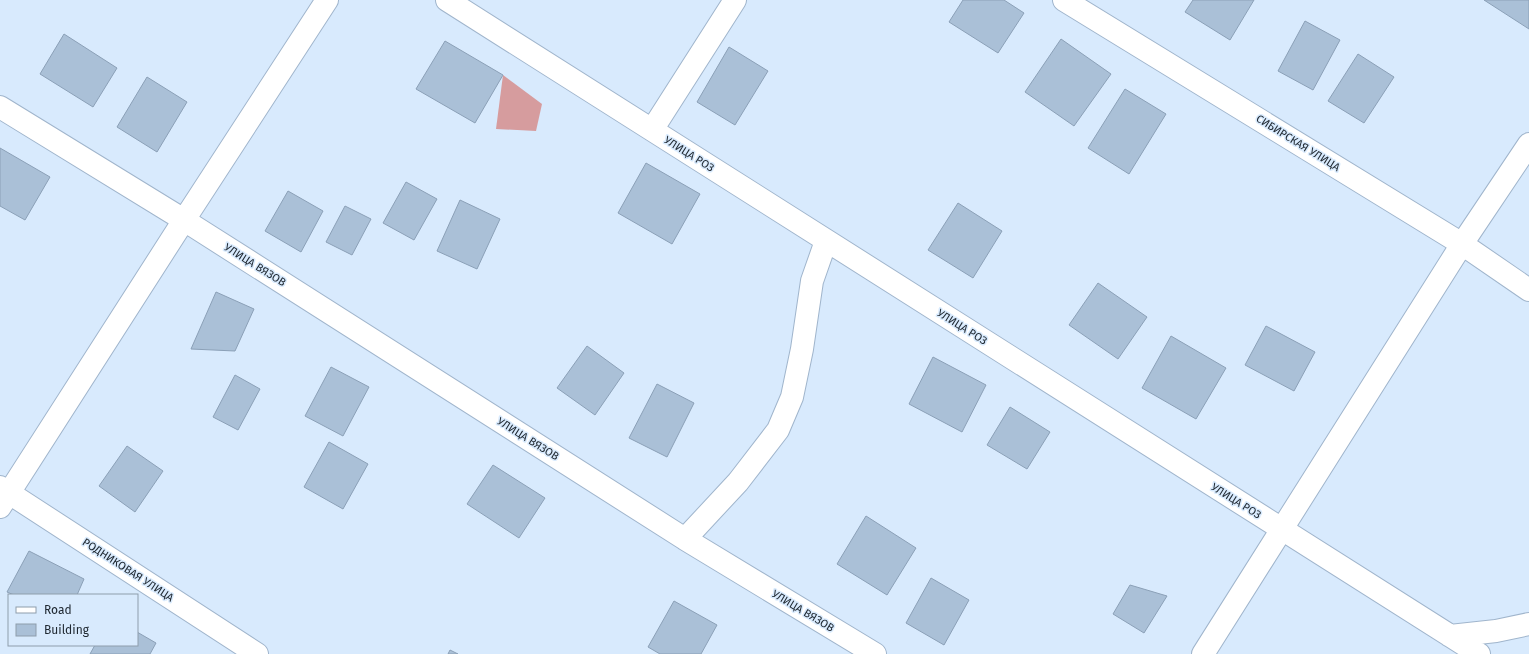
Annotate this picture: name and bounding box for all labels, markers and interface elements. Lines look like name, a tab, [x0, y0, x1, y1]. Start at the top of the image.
street label: СИБИРСКАЯ УЛИЦА	[1254, 112, 1343, 174]
street label: УЛИЦА РОЗ	[662, 134, 717, 175]
street label: УЛИЦА ВЯЗОВ	[222, 241, 289, 289]
street label: УЛИЦА РОЗ	[935, 307, 990, 348]
street label: УЛИЦА ВЯЗОВ	[495, 415, 562, 463]
street label: УЛИЦА РОЗ	[1209, 481, 1264, 522]
street label: РОДНИКОВАЯ УЛИЦА	[80, 536, 177, 605]
street label: УЛИЦА ВЯЗОВ	[769, 587, 837, 635]
legend	[8, 594, 138, 646]
text: Road	[44, 603, 72, 617]
text: Building	[44, 623, 90, 637]

